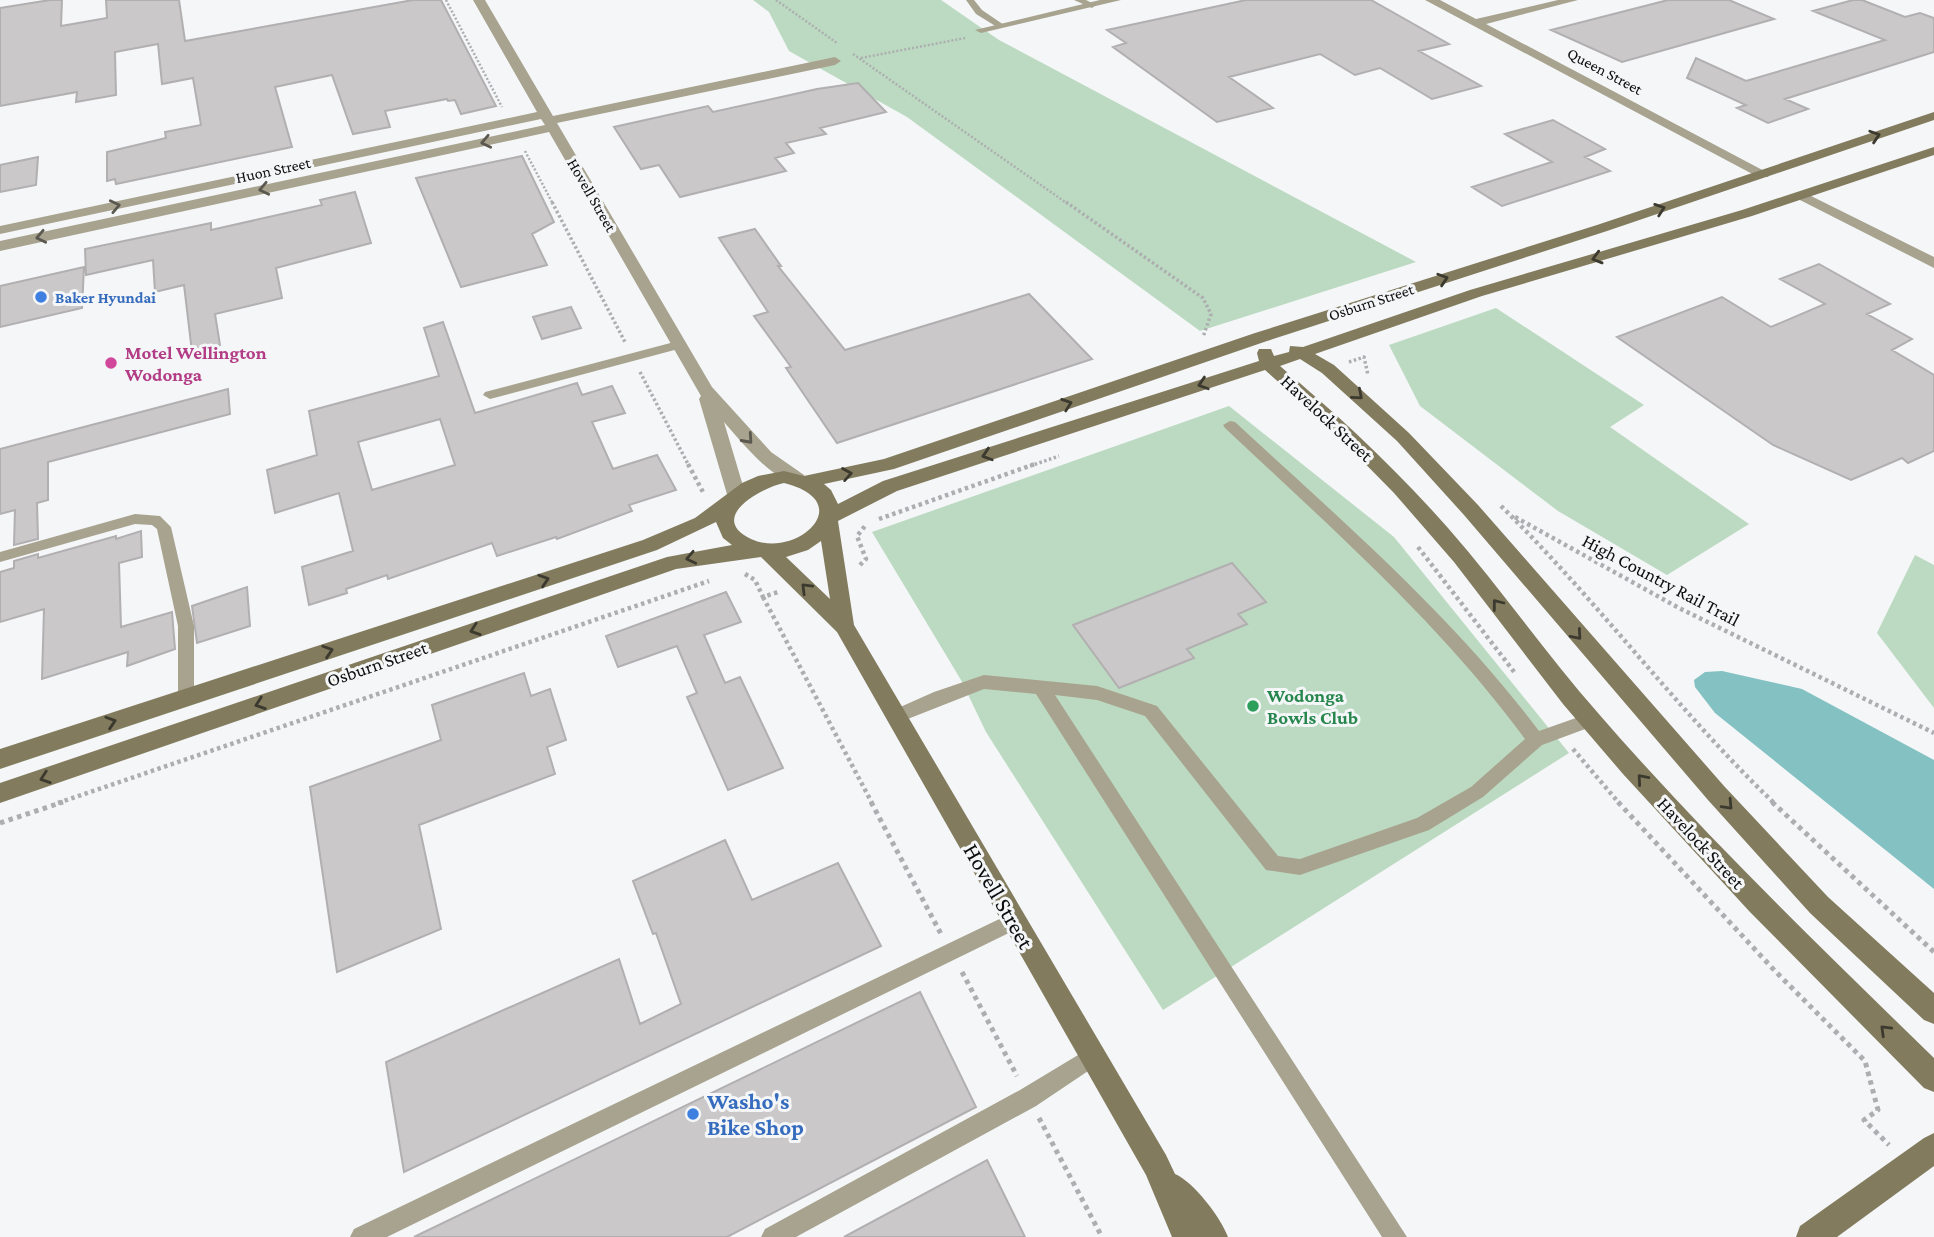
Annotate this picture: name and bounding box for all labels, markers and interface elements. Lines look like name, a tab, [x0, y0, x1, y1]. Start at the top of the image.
street label: Queen Street	[1565, 44, 1646, 98]
one-way arrow	[1869, 130, 1881, 144]
one-way arrow	[480, 133, 492, 148]
street label: Huon Street	[234, 154, 313, 186]
street label: Hovell Street	[564, 155, 620, 235]
one-way arrow	[258, 181, 270, 196]
one-way arrow	[109, 199, 121, 214]
one-way arrow	[1653, 203, 1665, 217]
one-way arrow	[35, 229, 47, 244]
one-way arrow	[1591, 249, 1603, 264]
one-way arrow	[1437, 273, 1449, 287]
street label: Osburn Street	[1326, 280, 1416, 324]
marker: Baker Hyundai	[33, 289, 49, 305]
place label: Baker Hyundai	[55, 289, 156, 306]
place label: Motel Wellington Wodonga	[124, 342, 267, 385]
marker: Motel Wellington Wodonga	[103, 355, 119, 371]
street label: Havelock Street	[1277, 370, 1378, 466]
one-way arrow	[1197, 376, 1209, 391]
one-way arrow	[1350, 387, 1363, 399]
one-way arrow	[1061, 398, 1073, 412]
one-way arrow	[740, 431, 752, 444]
one-way arrow	[981, 447, 993, 461]
one-way arrow	[841, 467, 853, 482]
street label: High Country Rail Trail	[1579, 530, 1743, 630]
one-way arrow	[685, 550, 697, 565]
one-way arrow	[537, 574, 549, 588]
one-way arrow	[802, 584, 814, 596]
one-way arrow	[1493, 599, 1505, 612]
one-way arrow	[470, 622, 482, 636]
one-way arrow	[1569, 626, 1581, 639]
street label: Osburn Street	[324, 637, 431, 691]
one-way arrow	[321, 645, 333, 659]
place label: Wodonga Bowls Club	[1266, 685, 1358, 728]
one-way arrow	[254, 696, 267, 710]
marker: Wodonga Bowls Club	[1245, 698, 1261, 714]
one-way arrow	[105, 716, 117, 731]
one-way arrow	[39, 770, 51, 784]
one-way arrow	[1638, 774, 1650, 787]
street label: Havelock Street	[1653, 793, 1749, 894]
one-way arrow	[1719, 797, 1732, 810]
street label: Hovell Street	[958, 839, 1040, 954]
one-way arrow	[1881, 1026, 1894, 1039]
place label: Washo's Bike Shop	[706, 1088, 804, 1140]
marker: Washo's Bike Shop	[685, 1106, 701, 1122]

